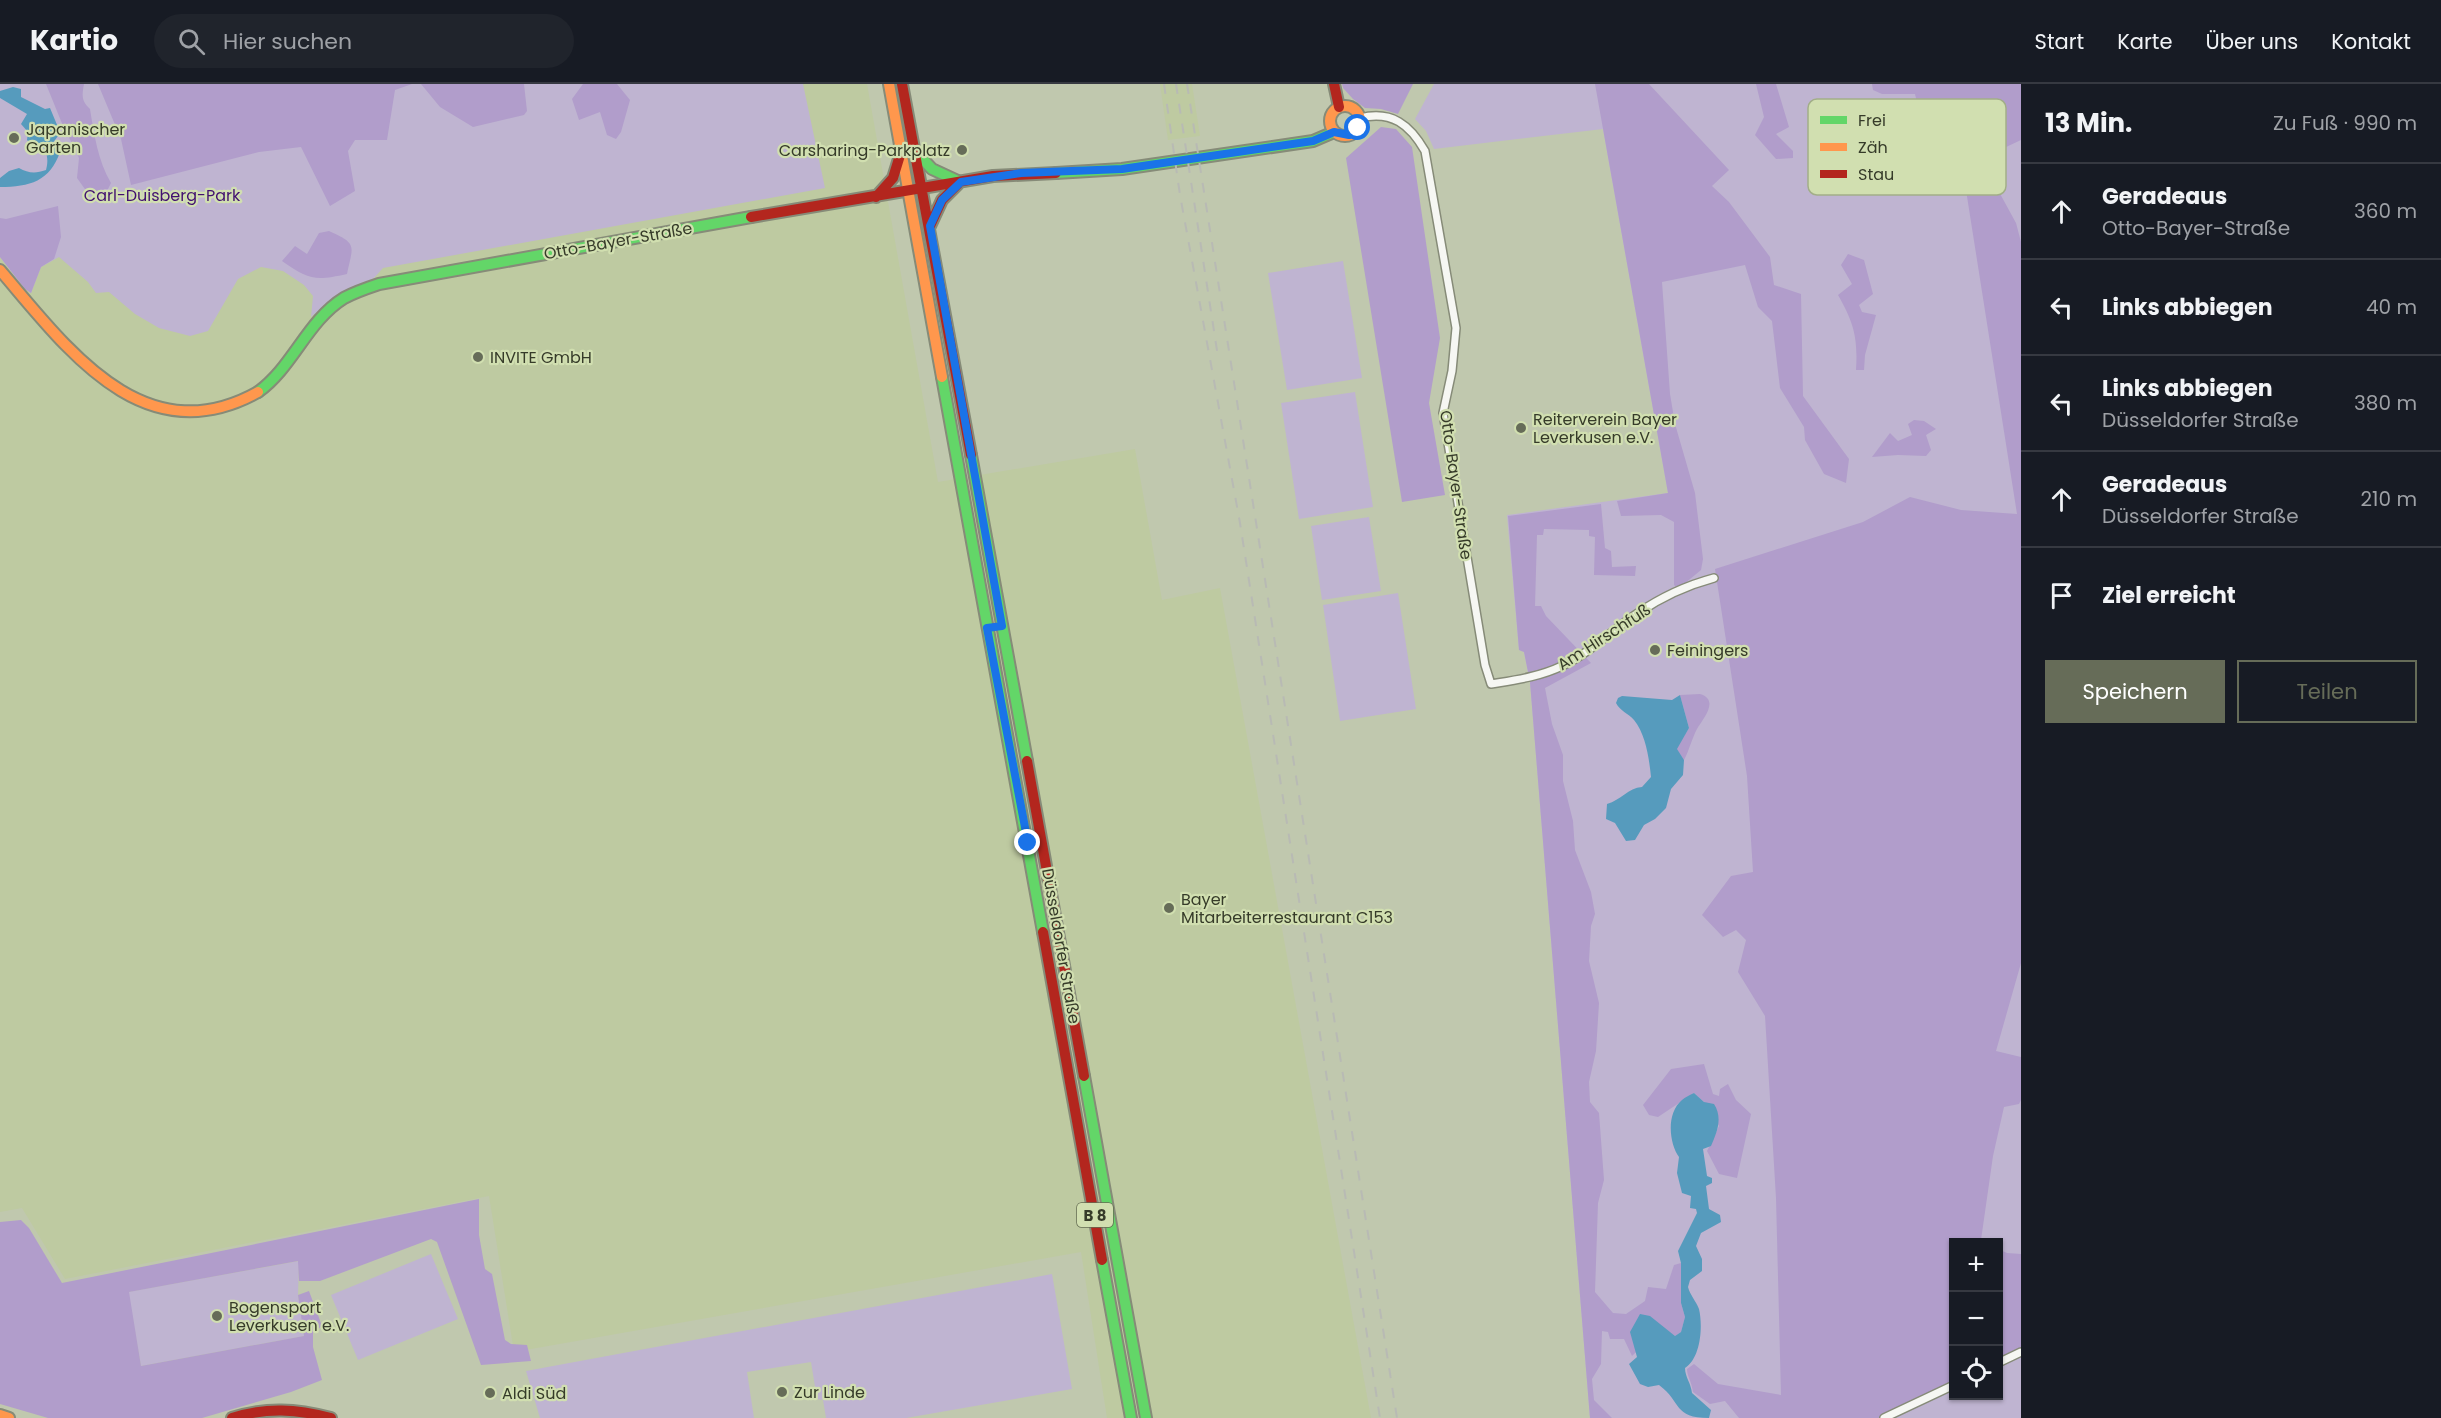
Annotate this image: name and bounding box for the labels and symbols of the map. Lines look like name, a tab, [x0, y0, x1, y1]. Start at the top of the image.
legend	[1808, 99, 2006, 195]
text: Frei	[1858, 109, 1886, 132]
route start	[1344, 114, 1370, 140]
place label: Japanischer Garten	[26, 118, 125, 159]
marker: Japanischer Garten	[7, 131, 21, 145]
text: Zäh	[1858, 136, 1888, 159]
place label: Carsharing-Parkplatz	[779, 139, 950, 162]
marker: Carsharing-Parkplatz	[955, 143, 969, 157]
text: Stau	[1858, 163, 1894, 186]
park label: Carl-Duisberg-Park	[84, 184, 241, 207]
street label: Otto-Bayer-Straße	[542, 217, 694, 265]
place label: INVITE GmbH	[490, 346, 592, 369]
marker: INVITE GmbH	[471, 350, 485, 364]
place label: Reiterverein Bayer Leverkusen e.V.	[1533, 408, 1677, 449]
street label: Otto-Bayer-Straße	[1434, 409, 1478, 561]
marker: Reiterverein Bayer Leverkusen e.V.	[1514, 421, 1528, 435]
street label: Am Hirschfuß	[1553, 598, 1655, 676]
place label: Feiningers	[1667, 639, 1748, 662]
marker: Feiningers	[1648, 643, 1662, 657]
route end	[1014, 829, 1040, 855]
street label: Düsseldorfer Straße	[1036, 867, 1086, 1026]
place label: Bayer Mitarbeiterrestaurant C153	[1181, 888, 1393, 929]
marker: Bayer Mitarbeiterrestaurant C153	[1162, 901, 1176, 915]
road number: B 8	[1077, 1203, 1113, 1227]
place label: Bogensport Leverkusen e.V.	[229, 1296, 349, 1337]
marker: Bogensport Leverkusen e.V.	[210, 1309, 224, 1323]
place label: Zur Linde	[794, 1381, 865, 1404]
place label: Aldi Süd	[502, 1382, 566, 1405]
marker: Zur Linde	[775, 1385, 789, 1399]
marker: Aldi Süd	[483, 1386, 497, 1400]

